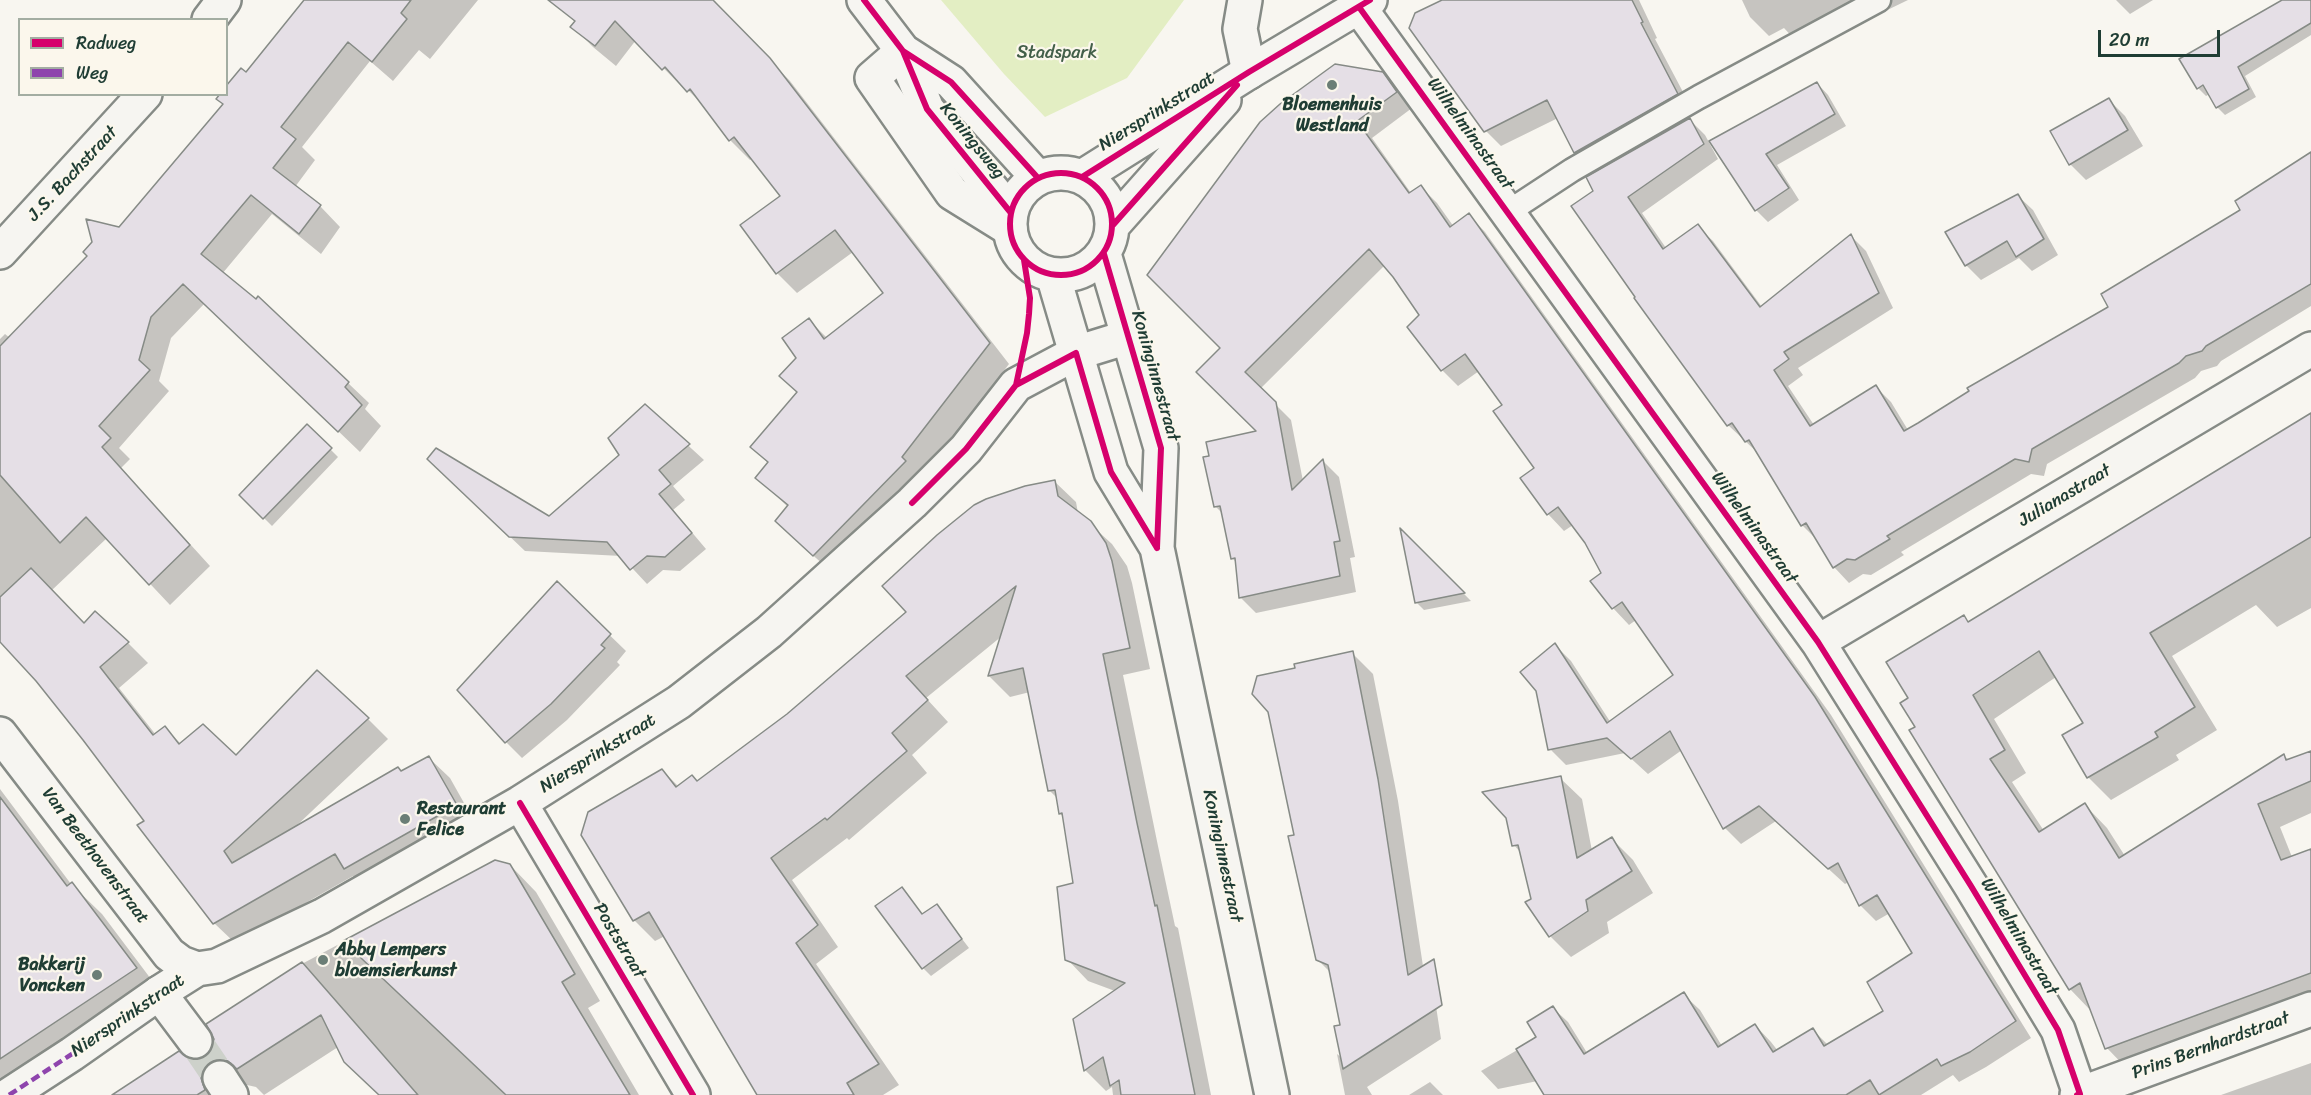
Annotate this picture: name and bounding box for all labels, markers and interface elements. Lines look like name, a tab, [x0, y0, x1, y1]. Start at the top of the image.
legend	[18, 18, 228, 96]
scale bar	[2101, 18, 2222, 56]
text: 20 m	[2109, 24, 2149, 56]
text: Radweg	[76, 27, 136, 59]
park label: Stadspark	[1017, 42, 1097, 64]
text: Weg	[76, 57, 108, 89]
street label: Niersprinkstraat	[1095, 68, 1219, 156]
street label: Wilhelminastraat	[1422, 74, 1518, 194]
marker: Bloemenhuis Westland	[1325, 78, 1339, 92]
place label: Bloemenhuis Westland	[1282, 94, 1382, 136]
street label: Koningsweg	[935, 98, 1009, 184]
street label: J.S. Bachstraat	[23, 122, 123, 226]
street label: Koninginnestraat	[1126, 308, 1184, 444]
street label: Julianastraat	[2015, 460, 2115, 532]
street label: Wilhelminastraat	[1706, 468, 1802, 588]
street label: Niersprinkstraat	[536, 710, 660, 798]
street label: Van Beethovenstraat	[37, 784, 153, 928]
street label: Koninginnestraat	[1197, 788, 1247, 924]
place label: Restaurant Felice	[417, 798, 506, 840]
marker: Restaurant Felice	[398, 812, 412, 826]
street label: Wilhelminastraat	[1975, 874, 2063, 1000]
street label: Poststraat	[588, 899, 650, 983]
place label: Abby Lempers bloemsierkunst	[335, 939, 457, 982]
marker: Abby Lempers bloemsierkunst	[316, 953, 330, 967]
place label: Bakkerij Voncken	[18, 954, 85, 996]
marker: Bakkerij Voncken	[90, 968, 104, 982]
street label: Niersprinkstraat	[67, 970, 189, 1062]
street label: Prins Bernhardstraat	[2129, 1007, 2293, 1085]

